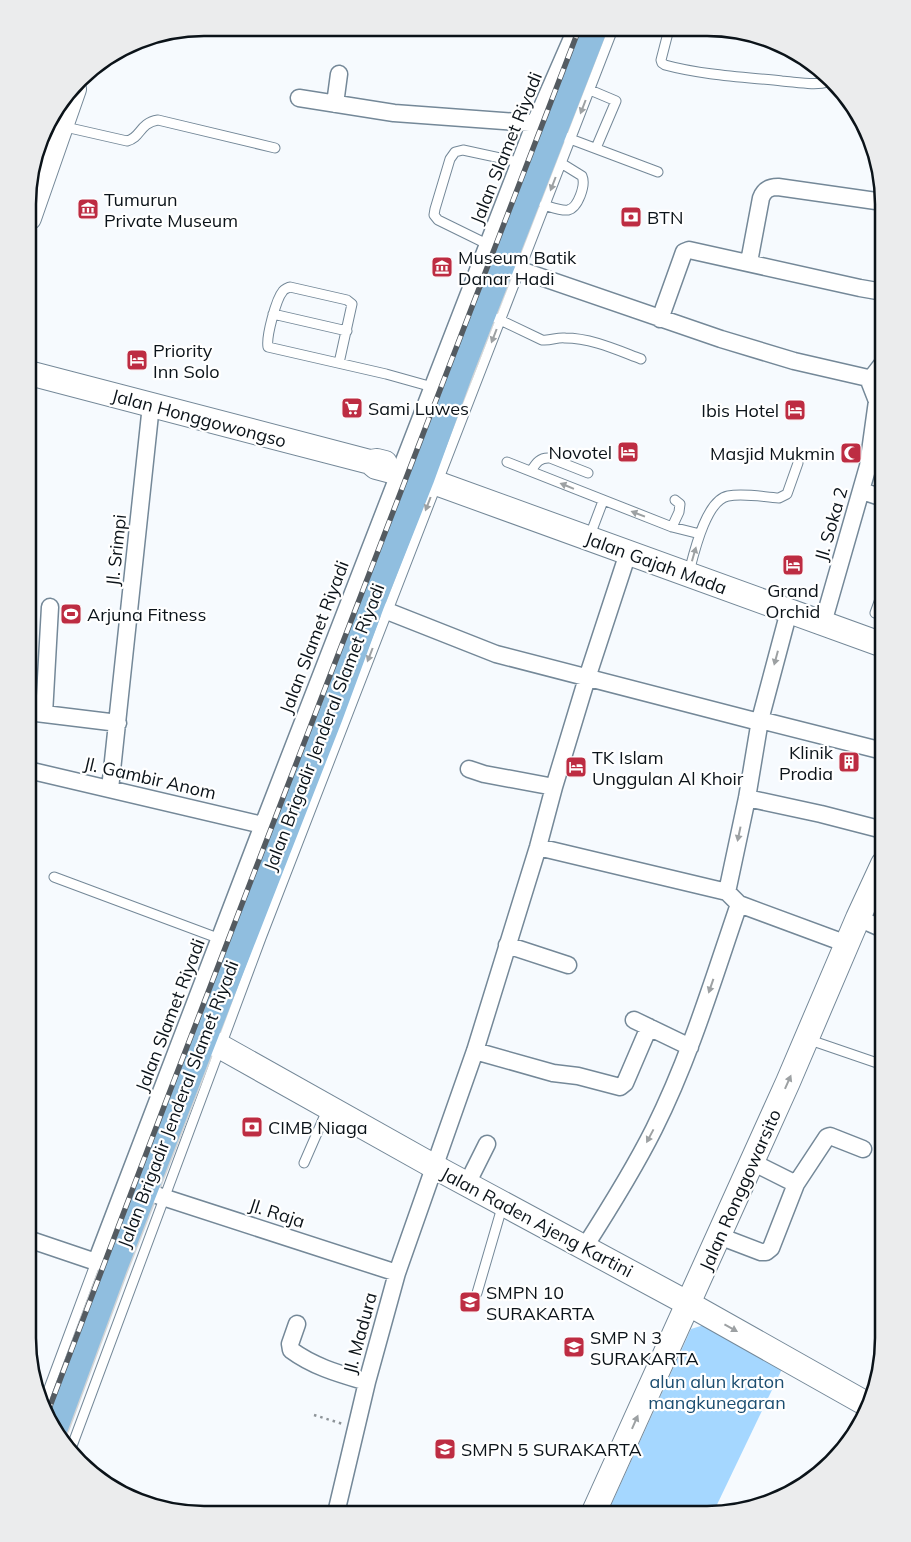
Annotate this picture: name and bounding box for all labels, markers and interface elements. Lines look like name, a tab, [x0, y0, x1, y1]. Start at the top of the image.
street label: Jalan Slamet Riyadi	[465, 69, 547, 227]
one-way arrow	[579, 100, 587, 115]
one-way arrow	[548, 177, 556, 192]
place label: Tumurun Private Museum	[104, 188, 238, 232]
museum icon: Tumurun Private Museum	[76, 197, 100, 221]
bank icon: BTN	[619, 205, 643, 229]
place label: BTN	[647, 206, 683, 229]
place label: Museum Batik Danar Hadi	[458, 246, 577, 290]
museum icon: Museum Batik Danar Hadi	[430, 255, 454, 279]
one-way arrow	[489, 329, 497, 343]
place label: Priority Inn Solo	[153, 339, 220, 383]
hotel icon: Priority Inn Solo	[125, 348, 149, 372]
street label: Jalan Honggowongso	[109, 384, 289, 452]
supermarket icon: Sami Luwes	[340, 396, 364, 420]
place label: Sami Luwes	[368, 397, 469, 420]
hotel icon: Ibis Hotel	[783, 398, 807, 422]
place label: Ibis Hotel	[701, 399, 779, 422]
hotel icon: Novotel	[616, 440, 640, 464]
place label: Novotel	[549, 441, 612, 464]
mosque icon: Masjid Mukmin	[839, 441, 863, 465]
place label: Masjid Mukmin	[710, 442, 835, 465]
one-way arrow	[560, 481, 574, 489]
street label: Jl. Soka 2	[809, 484, 853, 564]
one-way arrow	[424, 496, 431, 511]
one-way arrow	[630, 510, 645, 517]
street label: Jl. Srimpi	[101, 513, 131, 587]
street label: Jalan Gajah Mada	[582, 527, 730, 599]
one-way arrow	[690, 547, 698, 562]
hotel icon: Grand Orchid	[781, 553, 805, 577]
street label: Jalan Slamet Riyadi	[274, 557, 354, 717]
place label: Grand Orchid	[766, 579, 820, 623]
street label: Jalan Brigadir Jenderal Slamet Riyadi	[258, 580, 390, 874]
sports icon: Arjuna Fitness	[59, 602, 83, 626]
place label: Arjuna Fitness	[87, 603, 206, 626]
one-way arrow	[366, 648, 374, 663]
one-way arrow	[772, 651, 780, 666]
place label: Klinik Prodia	[779, 741, 834, 785]
place label: TK Islam Unggulan Al Khoir	[592, 746, 744, 790]
building icon: Klinik Prodia	[837, 750, 861, 774]
street label: Jl. Gambir Anom	[82, 752, 218, 804]
hotel icon: TK Islam Unggulan Al Khoir	[564, 755, 588, 779]
one-way arrow	[735, 827, 743, 842]
street label: Jalan Slamet Riyadi	[130, 935, 210, 1095]
street label: Jalan Brigadir Jenderal Slamet Riyadi	[112, 957, 244, 1251]
one-way arrow	[707, 978, 714, 993]
one-way arrow	[784, 1075, 792, 1089]
street label: Jalan Ronggowarsito	[694, 1106, 786, 1274]
bank icon: CIMB Niaga	[240, 1115, 264, 1139]
place label: CIMB Niaga	[268, 1116, 368, 1139]
one-way arrow	[646, 1129, 654, 1143]
street label: Jalan Raden Ajeng Kartini	[437, 1162, 637, 1282]
street label: Jl. Raja	[246, 1193, 308, 1233]
place label: SMPN 10 SURAKARTA	[486, 1281, 595, 1325]
street label: Jl. Madura	[338, 1290, 382, 1376]
school or university icon: SMPN 10 SURAKARTA	[458, 1290, 482, 1314]
one-way arrow	[724, 1324, 739, 1332]
place label: SMP N 3 SURAKARTA	[590, 1326, 699, 1370]
school or university icon: SMP N 3 SURAKARTA	[562, 1335, 586, 1359]
park label: alun alun kraton mangkunegaran	[648, 1370, 786, 1414]
one-way arrow	[632, 1415, 640, 1429]
school or university icon: SMPN 5 SURAKARTA	[433, 1437, 457, 1461]
place label: SMPN 5 SURAKARTA	[461, 1438, 642, 1461]

